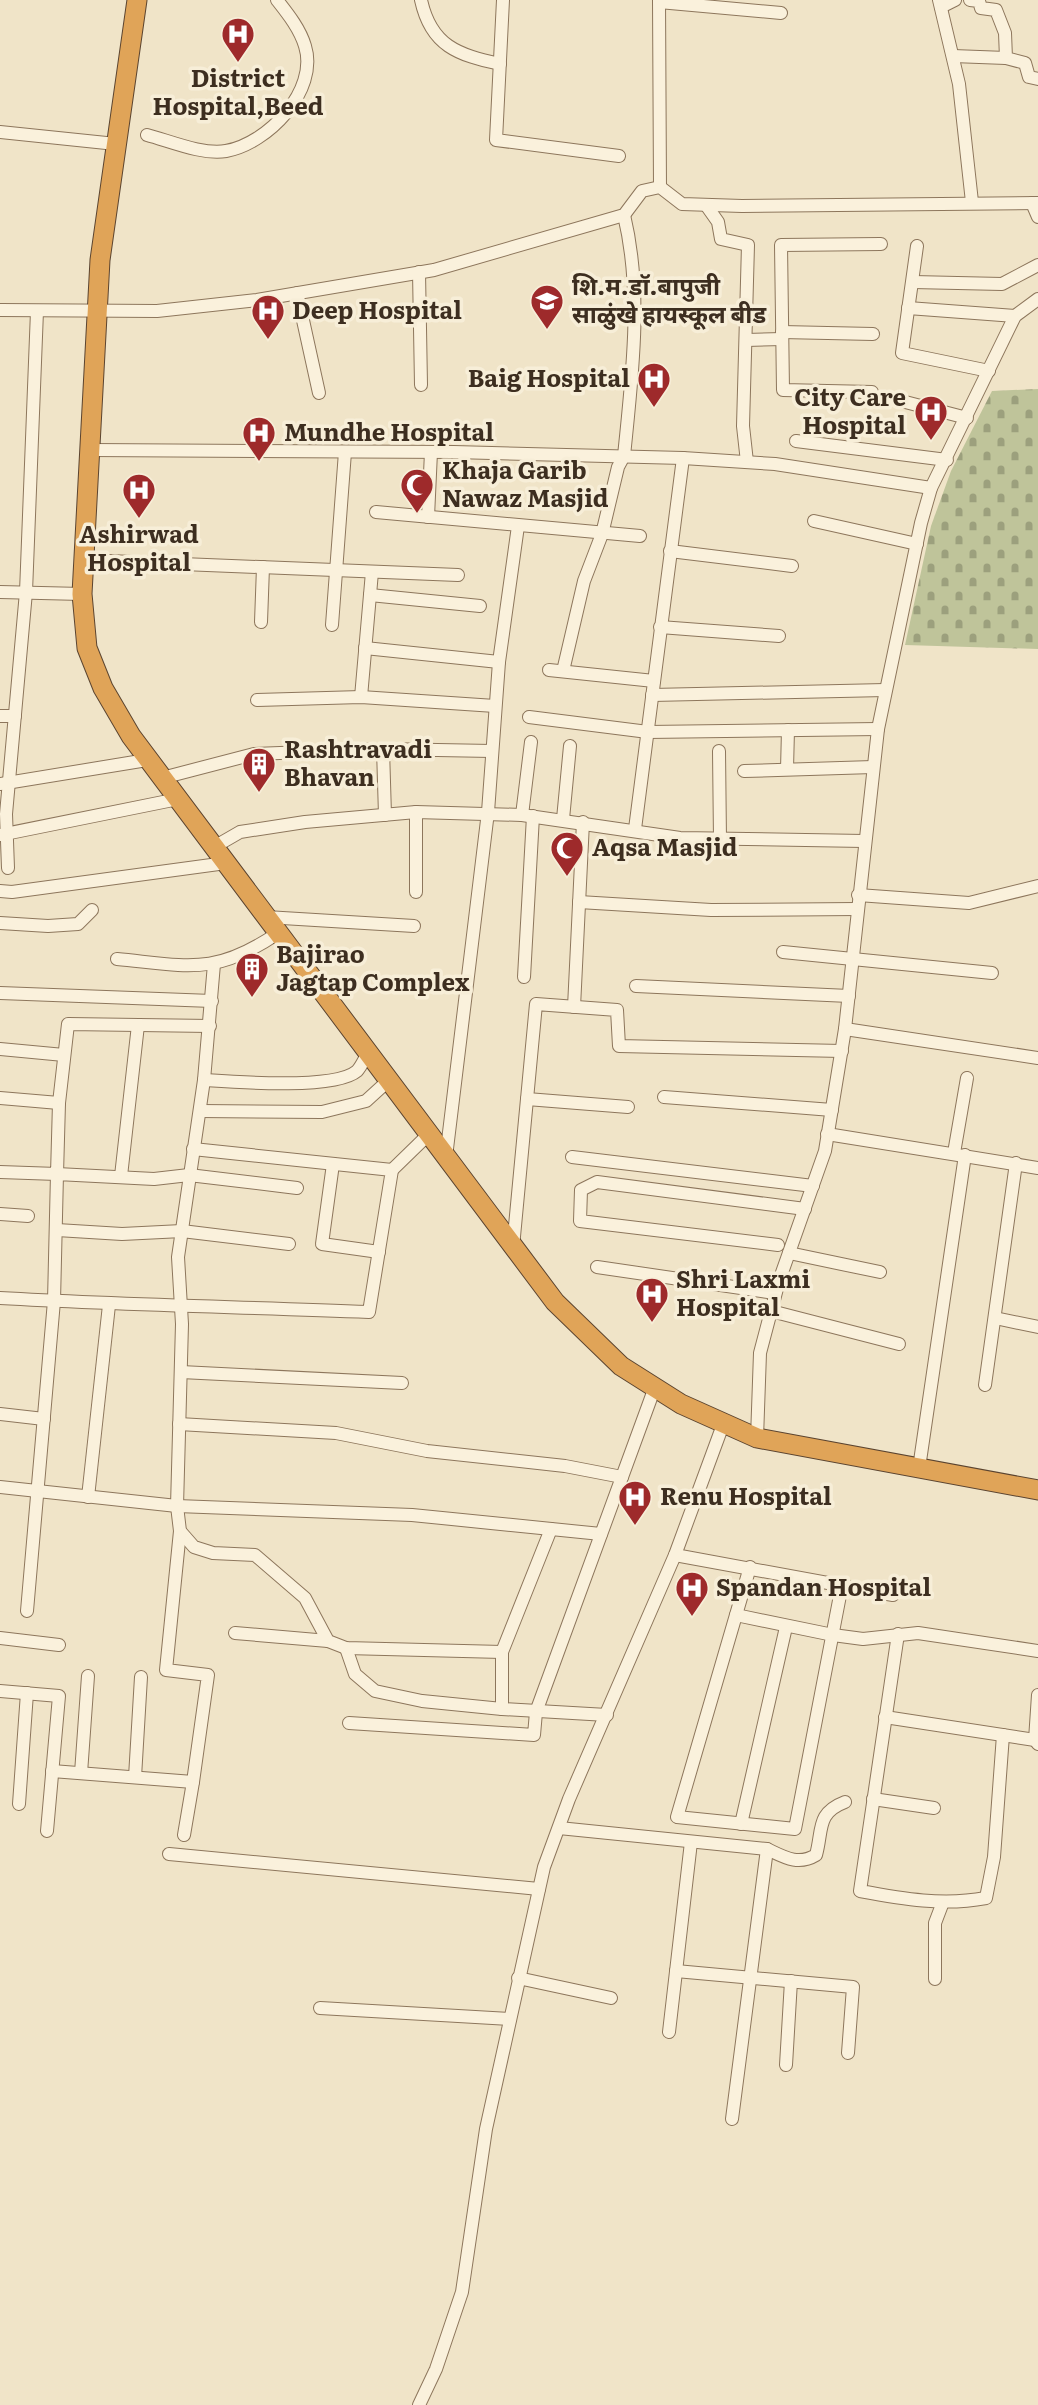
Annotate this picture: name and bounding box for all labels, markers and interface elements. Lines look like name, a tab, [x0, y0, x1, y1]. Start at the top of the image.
hospital icon: District Hospital,Beed	[219, 15, 257, 64]
place label: District Hospital,Beed	[152, 59, 324, 122]
place label: शि.म.डॉ.बापुजी साळुंखे हायस्कूल बीड	[572, 267, 766, 330]
school or university icon: शि.म.डॉ.बापुजी साळुंखे हायस्कूल बीड	[528, 282, 566, 331]
place label: Deep Hospital	[292, 291, 462, 326]
hospital icon: Deep Hospital	[249, 292, 287, 341]
place label: Baig Hospital	[468, 359, 630, 394]
hospital icon: Baig Hospital	[635, 360, 673, 409]
place label: City Care Hospital	[794, 378, 906, 441]
hospital icon: City Care Hospital	[912, 393, 950, 442]
place label: Mundhe Hospital	[284, 413, 494, 448]
hospital icon: Mundhe Hospital	[240, 414, 278, 463]
place label: Khaja Garib Nawaz Masjid	[442, 451, 609, 514]
mosque icon: Khaja Garib Nawaz Masjid	[398, 466, 436, 515]
hospital icon: Ashirwad Hospital	[120, 471, 158, 520]
place label: Ashirwad Hospital	[79, 515, 199, 578]
place label: Rashtravadi Bhavan	[284, 730, 432, 793]
building icon: Rashtravadi Bhavan	[240, 745, 278, 794]
place label: Aqsa Masjid	[592, 828, 738, 863]
mosque icon: Aqsa Masjid	[548, 829, 586, 878]
place label: Bajirao Jagtap Complex	[276, 935, 470, 998]
building icon: Bajirao Jagtap Complex	[233, 950, 271, 999]
place label: Shri Laxmi Hospital	[676, 1260, 811, 1323]
hospital icon: Shri Laxmi Hospital	[633, 1275, 671, 1324]
place label: Renu Hospital	[660, 1477, 832, 1512]
hospital icon: Renu Hospital	[616, 1478, 654, 1527]
place label: Spandan Hospital	[716, 1568, 931, 1603]
hospital icon: Spandan Hospital	[673, 1569, 711, 1618]

